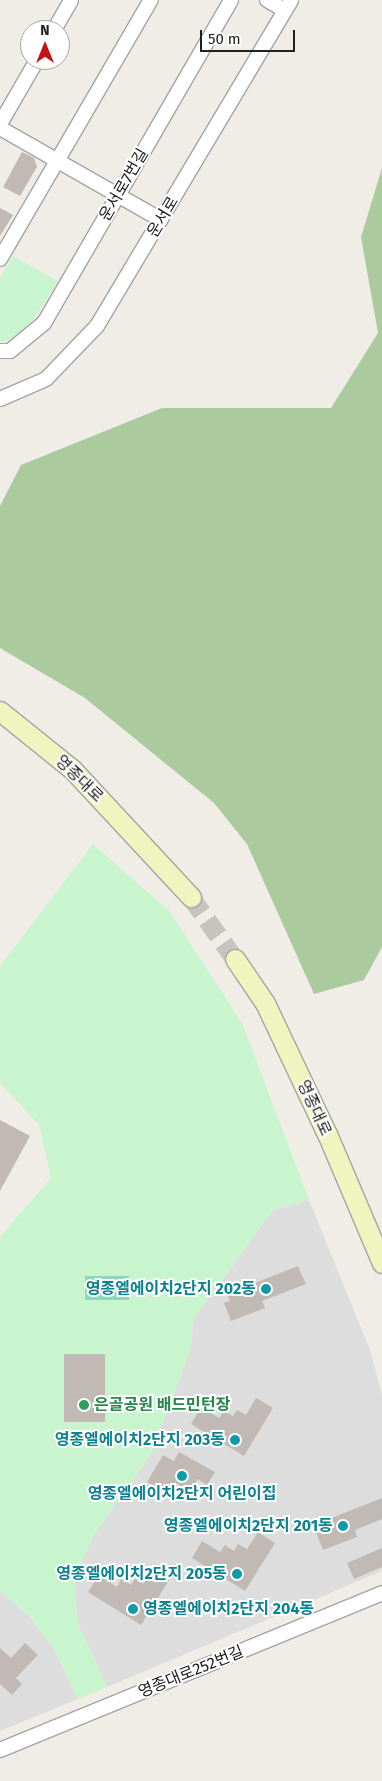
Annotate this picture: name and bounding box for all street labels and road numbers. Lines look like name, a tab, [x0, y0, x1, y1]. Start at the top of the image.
street label: 운서로7번길	[96, 145, 152, 225]
street label: 운서로	[143, 193, 183, 241]
street label: 영종대로	[51, 752, 107, 806]
street label: 영종대로	[293, 1077, 335, 1139]
street label: 영종대로252번길	[135, 1642, 247, 1702]

